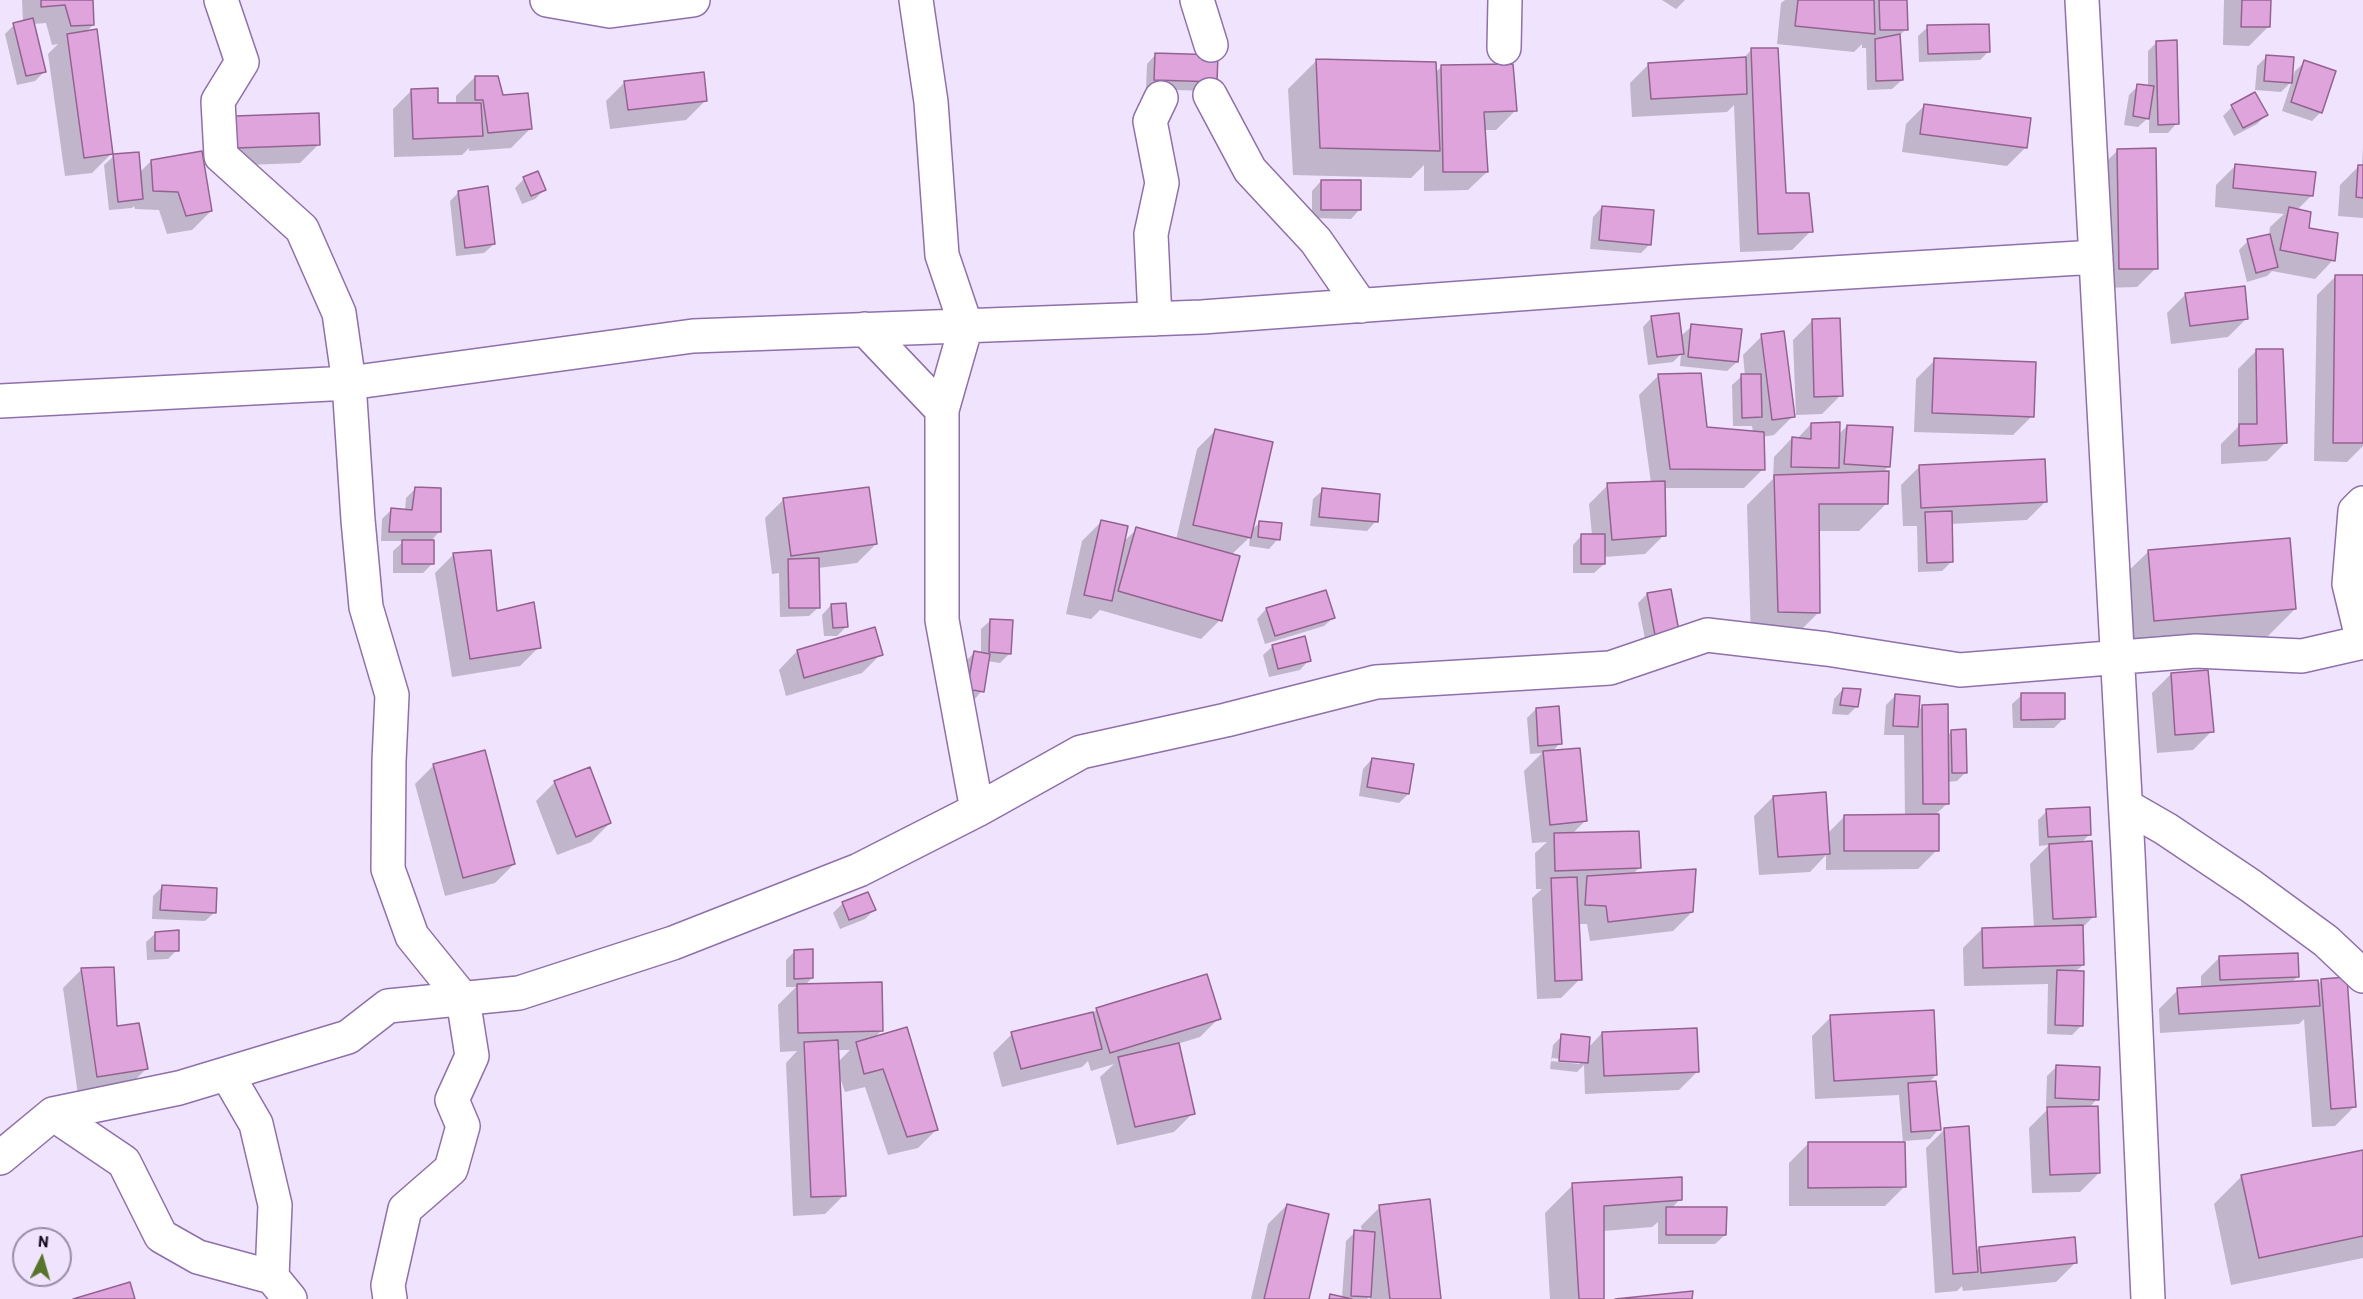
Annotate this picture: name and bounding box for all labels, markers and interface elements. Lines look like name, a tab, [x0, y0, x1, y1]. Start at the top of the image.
north arrow	[12, 1227, 72, 1287]
text: N	[37, 1231, 50, 1250]

